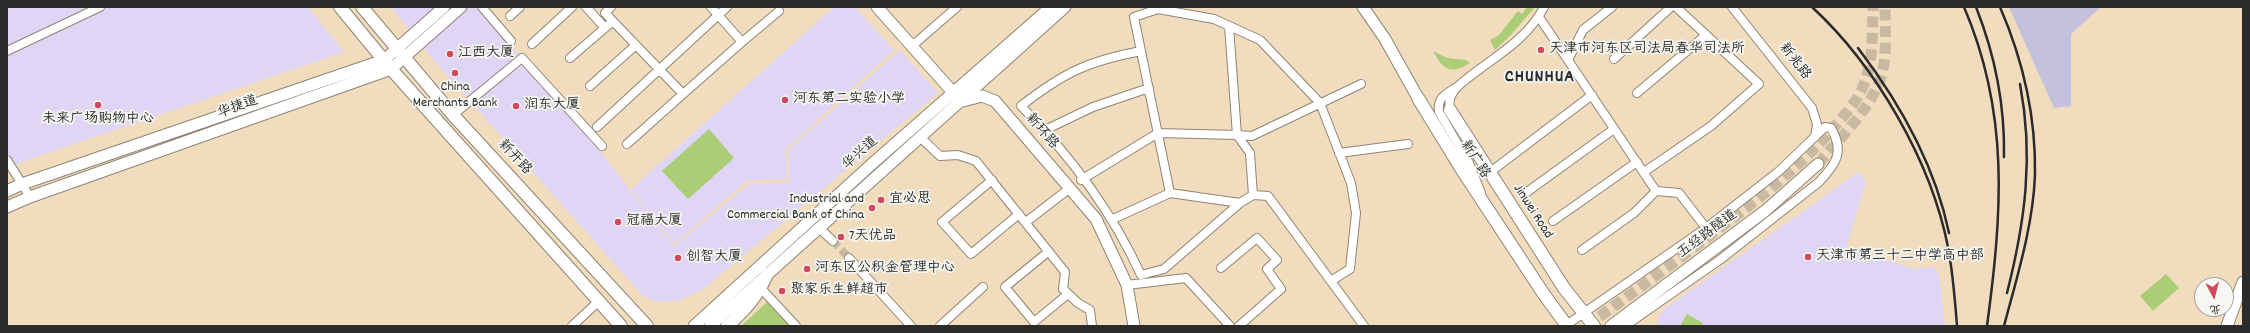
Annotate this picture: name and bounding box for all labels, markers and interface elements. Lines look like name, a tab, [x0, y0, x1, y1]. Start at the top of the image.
street label: 新兆路	[1774, 40, 1814, 84]
place label: 天津市河东区司法局春华司法所	[1549, 42, 1745, 58]
marker: 天津市河东区司法局春华司法所	[1536, 45, 1546, 55]
place label: 江西大厦	[458, 46, 514, 62]
marker: 江西大厦	[445, 49, 455, 59]
marker: China Merchants Bank	[450, 68, 460, 78]
district label: CHUNHUA	[1505, 68, 1575, 90]
place label: China Merchants Bank	[413, 80, 497, 112]
place label: 河东第二实验小学	[793, 92, 905, 108]
street label: 华捷道	[215, 93, 261, 123]
marker: 河东第二实验小学	[780, 95, 790, 105]
place label: 润东大厦	[524, 98, 580, 114]
marker: 未来广场购物中心	[93, 100, 103, 110]
marker: 润东大厦	[511, 101, 521, 111]
street label: 新环路	[1021, 111, 1061, 153]
place label: 未来广场购物中心	[42, 112, 154, 128]
street label: 华兴道	[840, 134, 882, 174]
street label: 新开路	[494, 137, 534, 179]
street label: 新广路	[1456, 138, 1492, 182]
street label: Jinwei Road	[1508, 182, 1556, 242]
place label: Industrial and Commercial Bank of China	[727, 192, 864, 224]
place label: 宜必思	[889, 192, 931, 208]
marker: 宜必思	[876, 195, 886, 205]
marker: Industrial and Commercial Bank of China	[867, 203, 877, 213]
street label: 五经路隧道	[1675, 207, 1741, 263]
place label: 冠福大厦	[626, 214, 682, 230]
marker: 冠福大厦	[613, 217, 623, 227]
place label: 7天优品	[849, 229, 896, 245]
marker: 7天优品	[836, 232, 846, 242]
place label: 天津市第三十二中学高中部	[1816, 249, 1984, 265]
place label: 创智大厦	[686, 250, 742, 266]
marker: 天津市第三十二中学高中部	[1803, 252, 1813, 262]
marker: 创智大厦	[673, 253, 683, 263]
place label: 河东区公积金管理中心	[815, 261, 955, 277]
marker: 河东区公积金管理中心	[802, 264, 812, 274]
north arrow	[2194, 277, 2234, 317]
place label: 聚家乐生鲜超市	[790, 283, 888, 299]
marker: 聚家乐生鲜超市	[777, 286, 787, 296]
text: 北	[2209, 299, 2222, 317]

